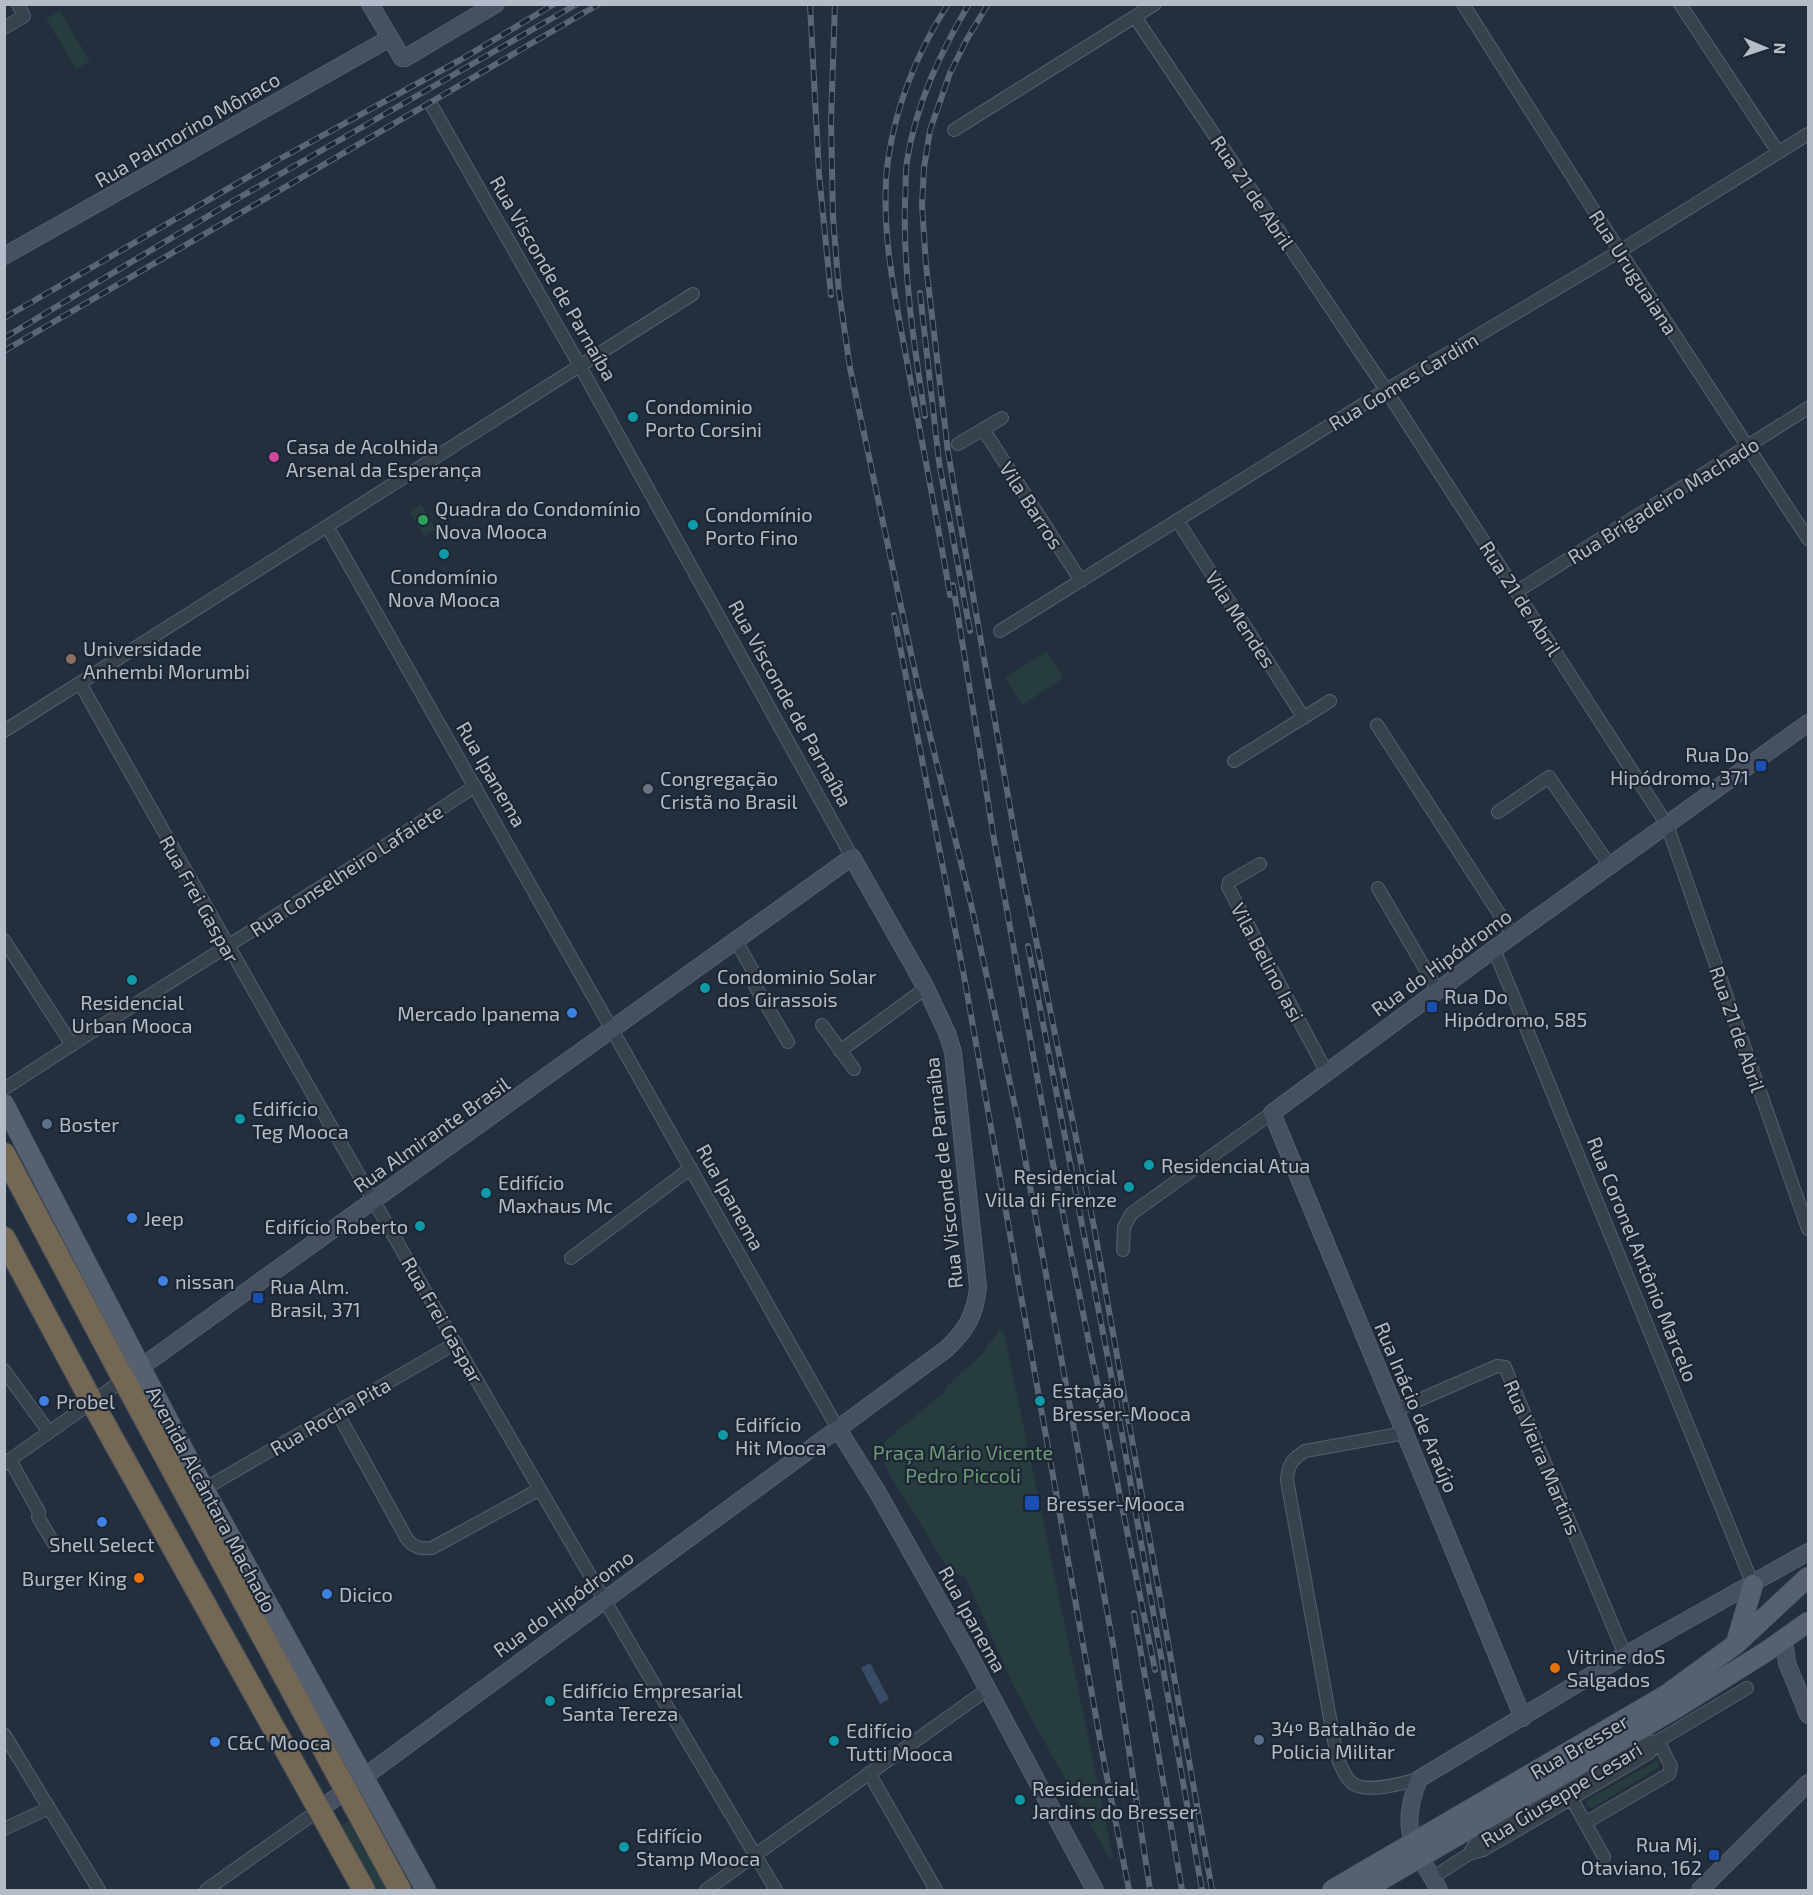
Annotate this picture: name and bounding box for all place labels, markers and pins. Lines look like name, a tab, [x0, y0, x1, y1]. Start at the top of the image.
place label: Condominio Porto Corsini	[645, 394, 762, 441]
marker: Condominio Porto Corsini	[626, 410, 640, 424]
place label: Casa de Acolhida Arsenal da Esperança	[286, 434, 482, 482]
marker: Casa de Acolhida Arsenal da Esperança	[267, 450, 281, 464]
place label: Quadra do Condomínio Nova Mooca	[435, 496, 641, 543]
place label: Condomínio Porto Fino	[705, 502, 813, 549]
marker: Quadra do Condomínio Nova Mooca	[416, 513, 430, 527]
marker: Condomínio Porto Fino	[686, 518, 700, 532]
marker: Condomínio Nova Mooca	[437, 547, 451, 561]
place label: Condomínio Nova Mooca	[388, 564, 500, 611]
place label: Universidade Anhembi Morumbi	[83, 636, 250, 683]
marker: Universidade Anhembi Morumbi	[64, 652, 78, 666]
place label: Rua Do Hipódromo, 371	[1610, 742, 1749, 789]
marker: Rua Do Hipódromo, 371	[1754, 759, 1768, 773]
place label: Congregação Cristã no Brasil	[660, 766, 798, 813]
marker: Congregação Cristã no Brasil	[641, 782, 655, 796]
place label: Condominio Solar dos Girassois	[717, 964, 877, 1011]
marker: Residencial Urban Mooca	[125, 973, 139, 987]
marker: Condominio Solar dos Girassois	[698, 981, 712, 995]
place label: Rua Do Hipódromo, 585	[1444, 984, 1587, 1031]
place label: Residencial Urban Mooca	[72, 990, 192, 1037]
marker: Rua Do Hipódromo, 585	[1425, 1000, 1439, 1014]
place label: Mercado Ipanema	[397, 1001, 560, 1025]
marker: Mercado Ipanema	[565, 1006, 579, 1020]
place label: Edifício Teg Mooca	[252, 1096, 349, 1143]
place label: Boster	[59, 1112, 119, 1136]
marker: Edifício Teg Mooca	[233, 1112, 247, 1126]
marker: Boster	[40, 1117, 54, 1131]
place label: Residencial Atua	[1161, 1153, 1310, 1177]
marker: Residencial Atua	[1142, 1158, 1156, 1172]
place label: Residencial Villa di Firenze	[985, 1164, 1117, 1211]
place label: Edifício Maxhaus Mc	[498, 1170, 613, 1217]
marker: Residencial Villa di Firenze	[1122, 1180, 1136, 1194]
marker: Edifício Maxhaus Mc	[479, 1186, 493, 1200]
place label: Jeep	[144, 1206, 184, 1230]
marker: Jeep	[125, 1211, 139, 1225]
place label: Edifício Roberto	[264, 1214, 408, 1238]
marker: Edifício Roberto	[413, 1219, 427, 1233]
place label: nissan	[175, 1269, 235, 1293]
marker: nissan	[156, 1274, 170, 1288]
place label: Rua Alm. Brasil, 371	[270, 1274, 361, 1321]
marker: Rua Alm. Brasil, 371	[251, 1291, 265, 1305]
place label: Estação Bresser-Mooca	[1052, 1378, 1191, 1425]
place label: Probel	[56, 1389, 115, 1413]
marker: Probel	[37, 1394, 51, 1408]
marker: Estação Bresser-Mooca	[1033, 1394, 1047, 1408]
place label: Edifício Hit Mooca	[735, 1412, 826, 1459]
marker: Edifício Hit Mooca	[716, 1428, 730, 1442]
place label: Bresser-Mooca	[1046, 1491, 1185, 1515]
marker: Bresser-Mooca	[1023, 1494, 1041, 1512]
marker: Shell Select	[95, 1515, 109, 1529]
place label: Shell Select	[49, 1532, 155, 1556]
place label: Burger King	[22, 1566, 127, 1590]
marker: Burger King	[132, 1571, 146, 1585]
place label: Dicico	[339, 1582, 393, 1606]
marker: Dicico	[320, 1587, 334, 1601]
place label: Vitrine doS Salgados	[1567, 1644, 1665, 1691]
marker: Vitrine doS Salgados	[1548, 1661, 1562, 1675]
place label: Edifício Empresarial Santa Tereza	[562, 1678, 743, 1725]
marker: Edifício Empresarial Santa Tereza	[543, 1694, 557, 1708]
place label: 34º Batalhão de Policia Militar	[1271, 1716, 1416, 1763]
place label: Edifício Tutti Mooca	[846, 1718, 953, 1765]
place label: C&C Mooca	[227, 1730, 331, 1754]
marker: 34º Batalhão de Policia Militar	[1252, 1733, 1266, 1747]
marker: Edifício Tutti Mooca	[827, 1734, 841, 1748]
marker: C&C Mooca	[208, 1735, 222, 1749]
place label: Residencial Jardins do Bresser	[1032, 1776, 1198, 1823]
marker: Residencial Jardins do Bresser	[1013, 1793, 1027, 1807]
place label: Edifício Stamp Mooca	[636, 1823, 760, 1870]
place label: Rua Mj. Otaviano, 162	[1581, 1832, 1702, 1879]
marker: Edifício Stamp Mooca	[617, 1840, 631, 1854]
marker: Rua Mj. Otaviano, 162	[1707, 1848, 1721, 1862]

